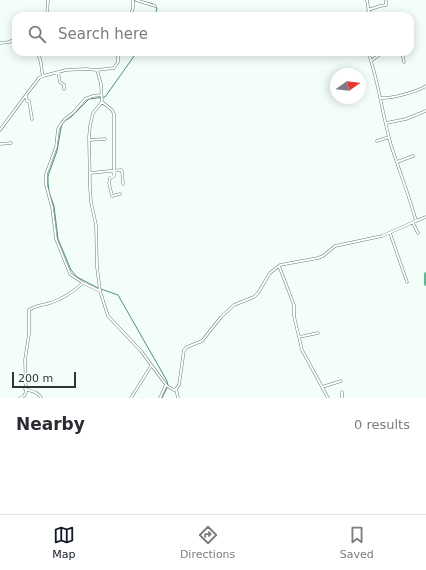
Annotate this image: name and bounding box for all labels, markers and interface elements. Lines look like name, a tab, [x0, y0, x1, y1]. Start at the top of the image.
search box	[12, 12, 414, 56]
icon: search	[26, 23, 48, 45]
text: Search here	[58, 25, 148, 43]
north arrow	[330, 68, 366, 104]
scale bar	[12, 370, 76, 389]
text: 200 m	[18, 372, 53, 385]
text: Nearby	[16, 414, 85, 434]
text: 0 results	[354, 417, 410, 432]
tab: Map	[52, 524, 75, 561]
tab: Directions	[180, 524, 235, 561]
tab: Saved	[340, 524, 374, 561]

